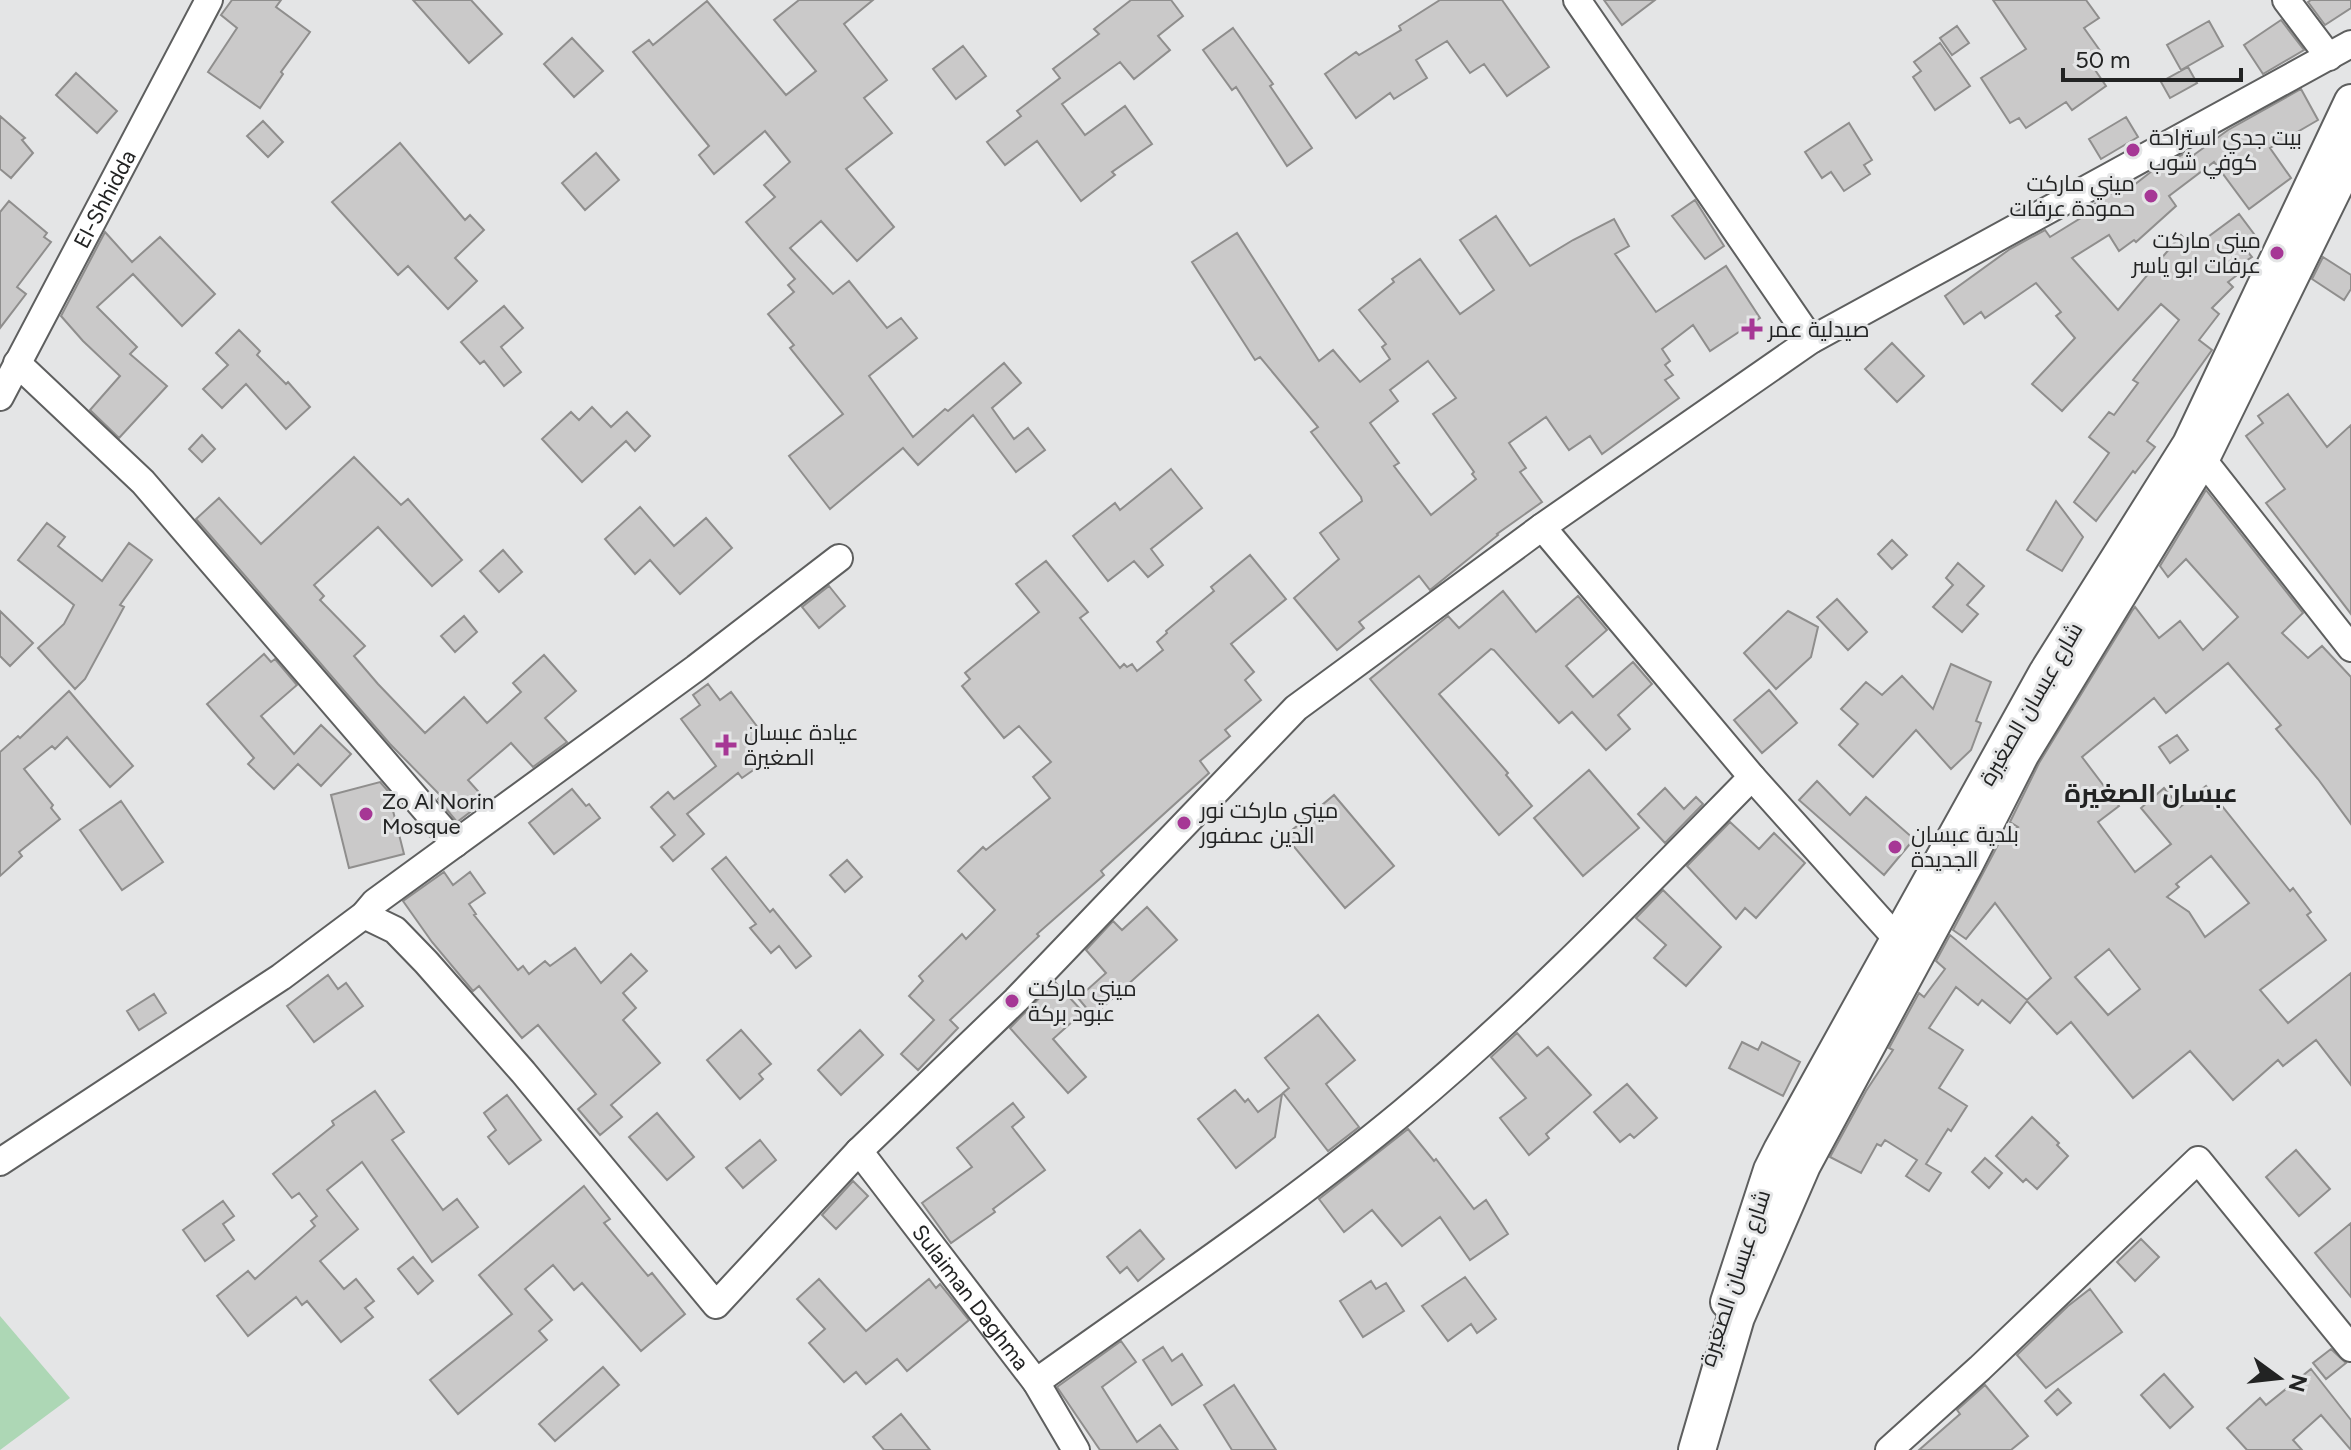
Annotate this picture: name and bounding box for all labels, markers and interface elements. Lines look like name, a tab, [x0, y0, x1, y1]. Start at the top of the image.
scale bar	[2063, 32, 2241, 82]
text: 50 m	[2075, 45, 2131, 74]
place label: بيت جدي استراحة كوفي شوب	[2149, 124, 2302, 179]
marker: بيت جدي استراحة كوفي شوب	[2124, 141, 2142, 159]
street label: El-Shhidda	[67, 145, 141, 253]
place label: ميني ماركت حمودة عرفات	[2009, 170, 2135, 222]
marker: ميني ماركت حمودة عرفات	[2142, 187, 2160, 205]
place label: ميني ماركت عرفات ابو ياسر	[2130, 227, 2261, 279]
marker: ميني ماركت عرفات ابو ياسر	[2268, 244, 2286, 262]
place label: صيدلية عمر	[1766, 316, 1869, 343]
marker: صيدلية عمر	[1743, 320, 1761, 338]
street label: شارع عبسان الصغيرة	[1973, 618, 2089, 791]
place label: عيادة عبسان الصغيرة	[744, 719, 858, 771]
marker: عيادة عبسان الصغيرة	[715, 734, 737, 756]
district label: عبسان الصغيرة	[2064, 777, 2238, 809]
place label: Zo Al Norin Mosque	[382, 788, 494, 840]
place label: ميني ماركت نور الدين عصفور	[1198, 797, 1338, 849]
marker: Zo Al Norin Mosque	[357, 805, 375, 823]
marker: ميني ماركت نور الدين عصفور	[1175, 814, 1193, 832]
place label: بلدية عبسان الجديدة	[1911, 821, 2019, 873]
marker: بلدية عبسان الجديدة	[1886, 838, 1904, 856]
place label: ميني ماركت عبود بركة	[1028, 975, 1137, 1027]
marker: ميني ماركت عبود بركة	[1003, 992, 1021, 1010]
street label: شارع عبسان الصغيرة	[1694, 1186, 1777, 1370]
street label: Sulaiman Daghma	[907, 1219, 1035, 1375]
north arrow	[2239, 1338, 2319, 1418]
text: N	[2283, 1371, 2313, 1395]

